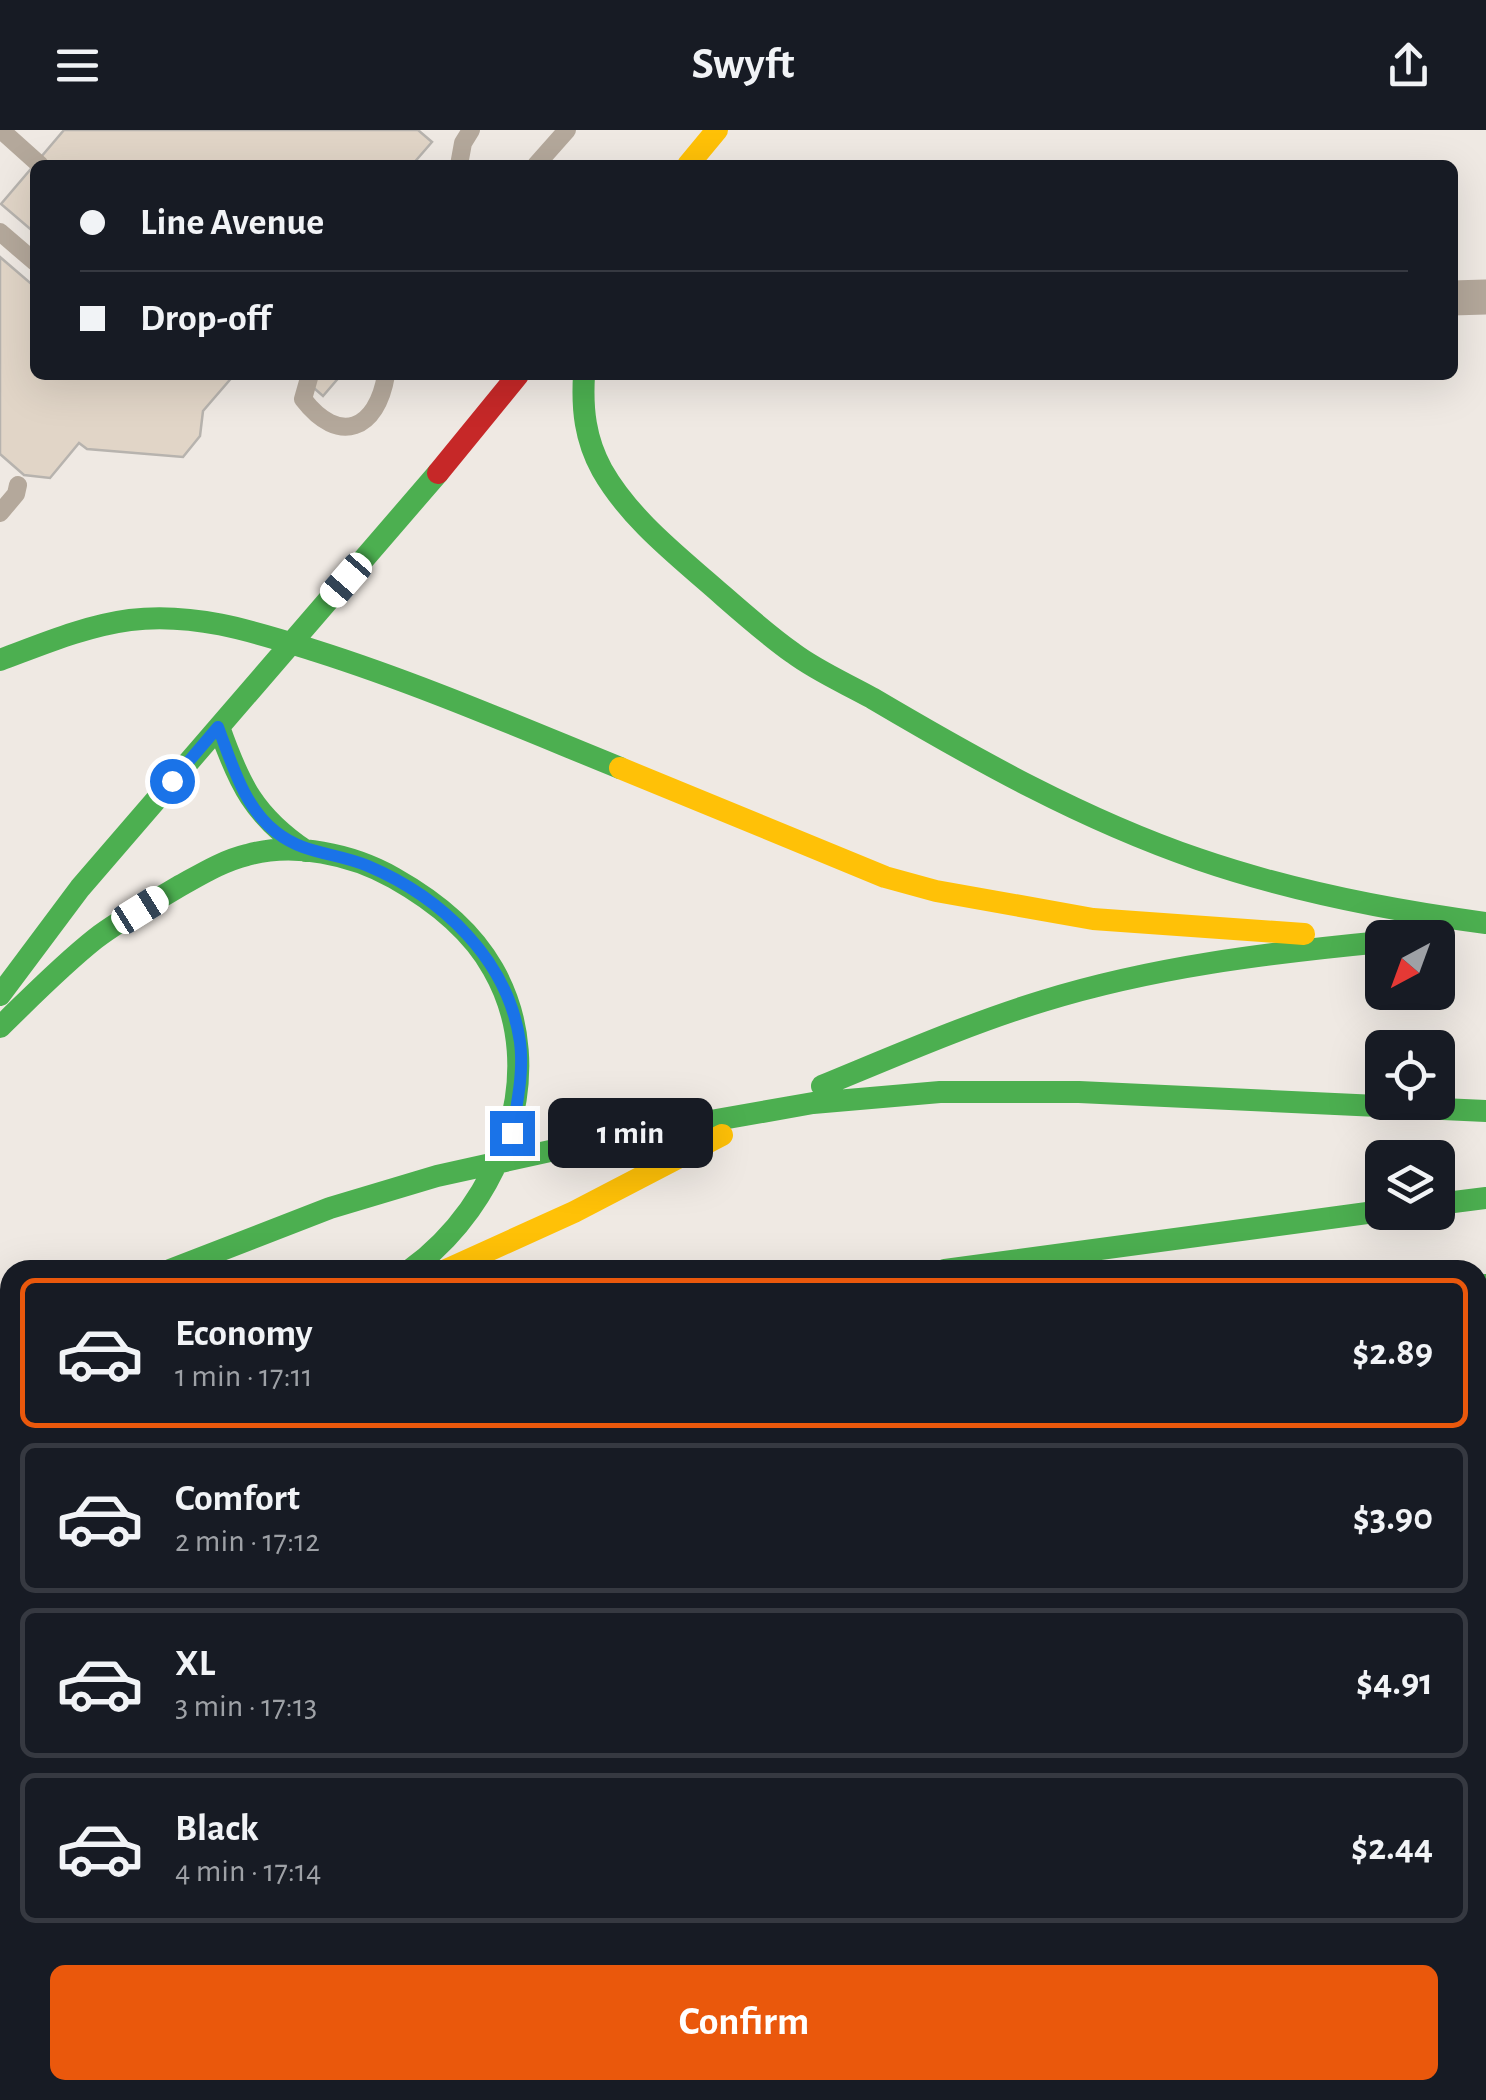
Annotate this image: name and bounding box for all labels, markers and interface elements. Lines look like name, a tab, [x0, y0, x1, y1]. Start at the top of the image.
icon: menu	[50, 38, 105, 93]
icon: share	[1381, 38, 1436, 93]
text: Swyft	[691, 42, 795, 87]
text: Line Avenue	[140, 204, 324, 242]
text: Drop-off	[140, 300, 271, 338]
car	[315, 548, 377, 612]
route start	[150, 759, 195, 804]
car	[107, 881, 173, 939]
north arrow	[1365, 920, 1455, 1010]
map controls	[1365, 920, 1455, 1230]
button: locate	[1365, 1030, 1455, 1120]
callout: 1 min	[547, 1098, 712, 1168]
route end	[490, 1111, 535, 1156]
text: 1 min	[597, 1117, 664, 1149]
button: layers	[1365, 1140, 1455, 1230]
icon: car	[55, 1308, 145, 1398]
text: Economy	[175, 1315, 313, 1353]
text: $2.89	[1352, 1334, 1433, 1372]
text: 1 min · 17:11	[175, 1360, 313, 1392]
icon: car	[55, 1473, 145, 1563]
text: Comfort	[175, 1480, 300, 1518]
text: $3.90	[1353, 1499, 1433, 1537]
text: 2 min · 17:12	[175, 1525, 320, 1557]
icon: car	[55, 1638, 145, 1728]
text: XL	[175, 1645, 215, 1683]
text: $4.91	[1356, 1664, 1433, 1702]
text: 3 min · 17:13	[175, 1690, 317, 1722]
icon: car	[55, 1803, 145, 1893]
text: Black	[175, 1810, 259, 1848]
text: $2.44	[1351, 1829, 1433, 1867]
text: 4 min · 17:14	[175, 1855, 322, 1887]
button: Confirm	[50, 1965, 1438, 2080]

